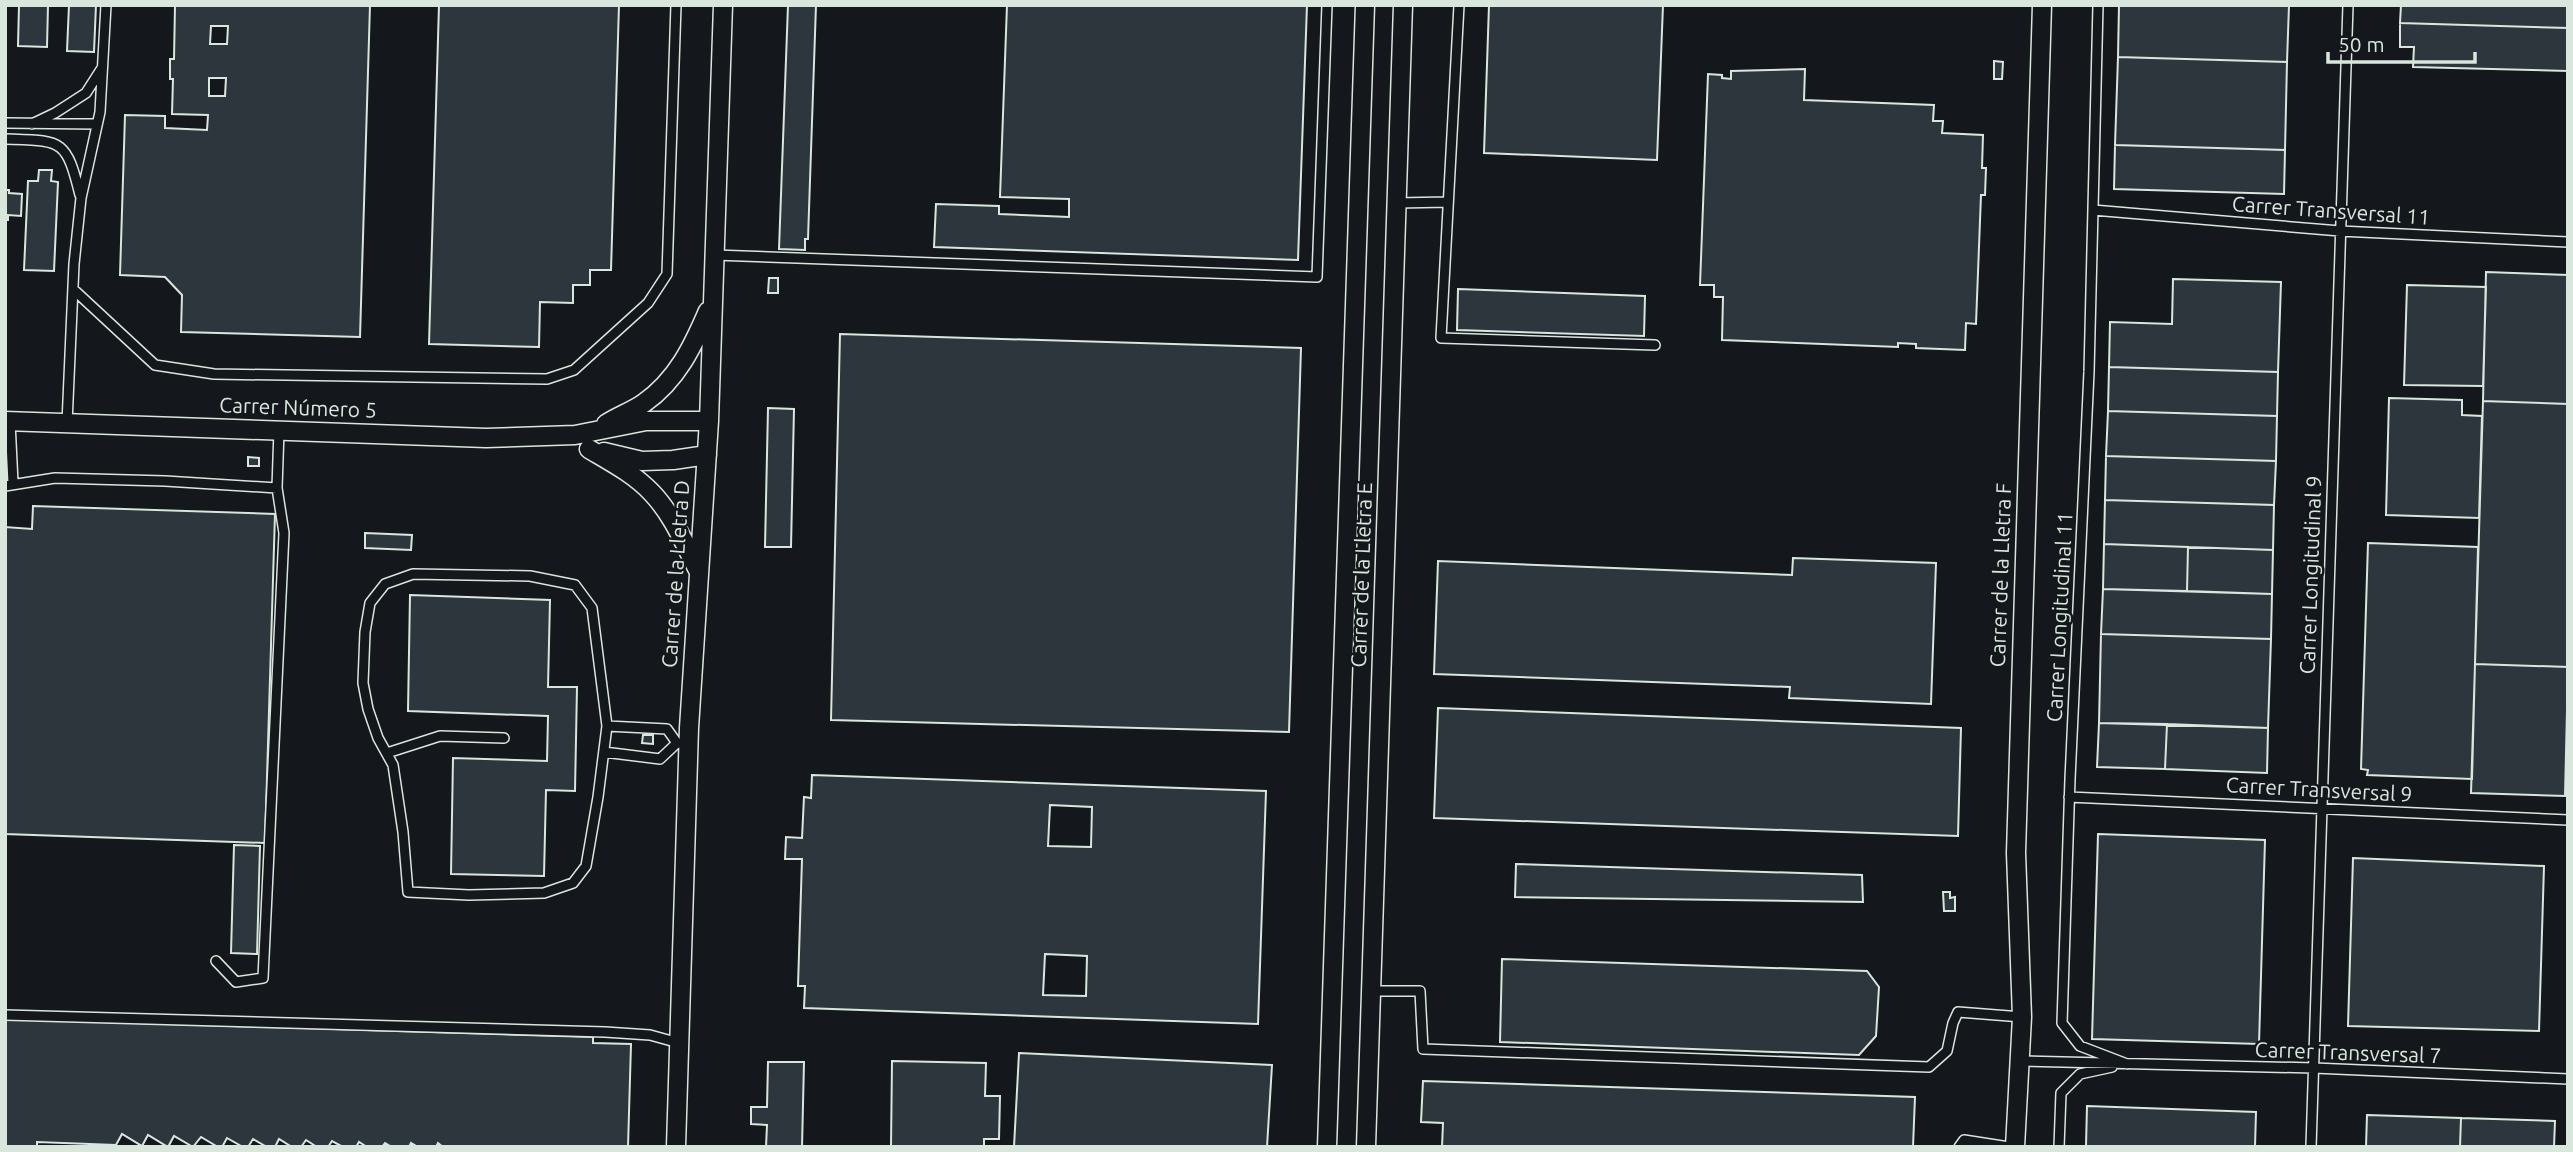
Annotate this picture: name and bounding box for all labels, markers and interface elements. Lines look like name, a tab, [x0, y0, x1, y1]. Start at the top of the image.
scale bar	[2328, 21, 2475, 65]
text: 50 m	[2338, 32, 2385, 56]
street label: Carrer Transversal 11	[2231, 191, 2431, 229]
street label: Carrer Número 5	[219, 392, 377, 422]
street label: Carrer Longitudinal 9	[2295, 475, 2325, 675]
street label: Carrer de la Lletra D	[656, 479, 694, 669]
street label: Carrer de la Lletra E	[1346, 482, 1376, 668]
street label: Carrer de la Lletra F	[1985, 482, 2015, 668]
street label: Carrer Longitudinal 11	[2042, 511, 2076, 723]
street label: Carrer Transversal 9	[2225, 772, 2413, 806]
street label: Carrer Transversal 7	[2254, 1037, 2442, 1067]

